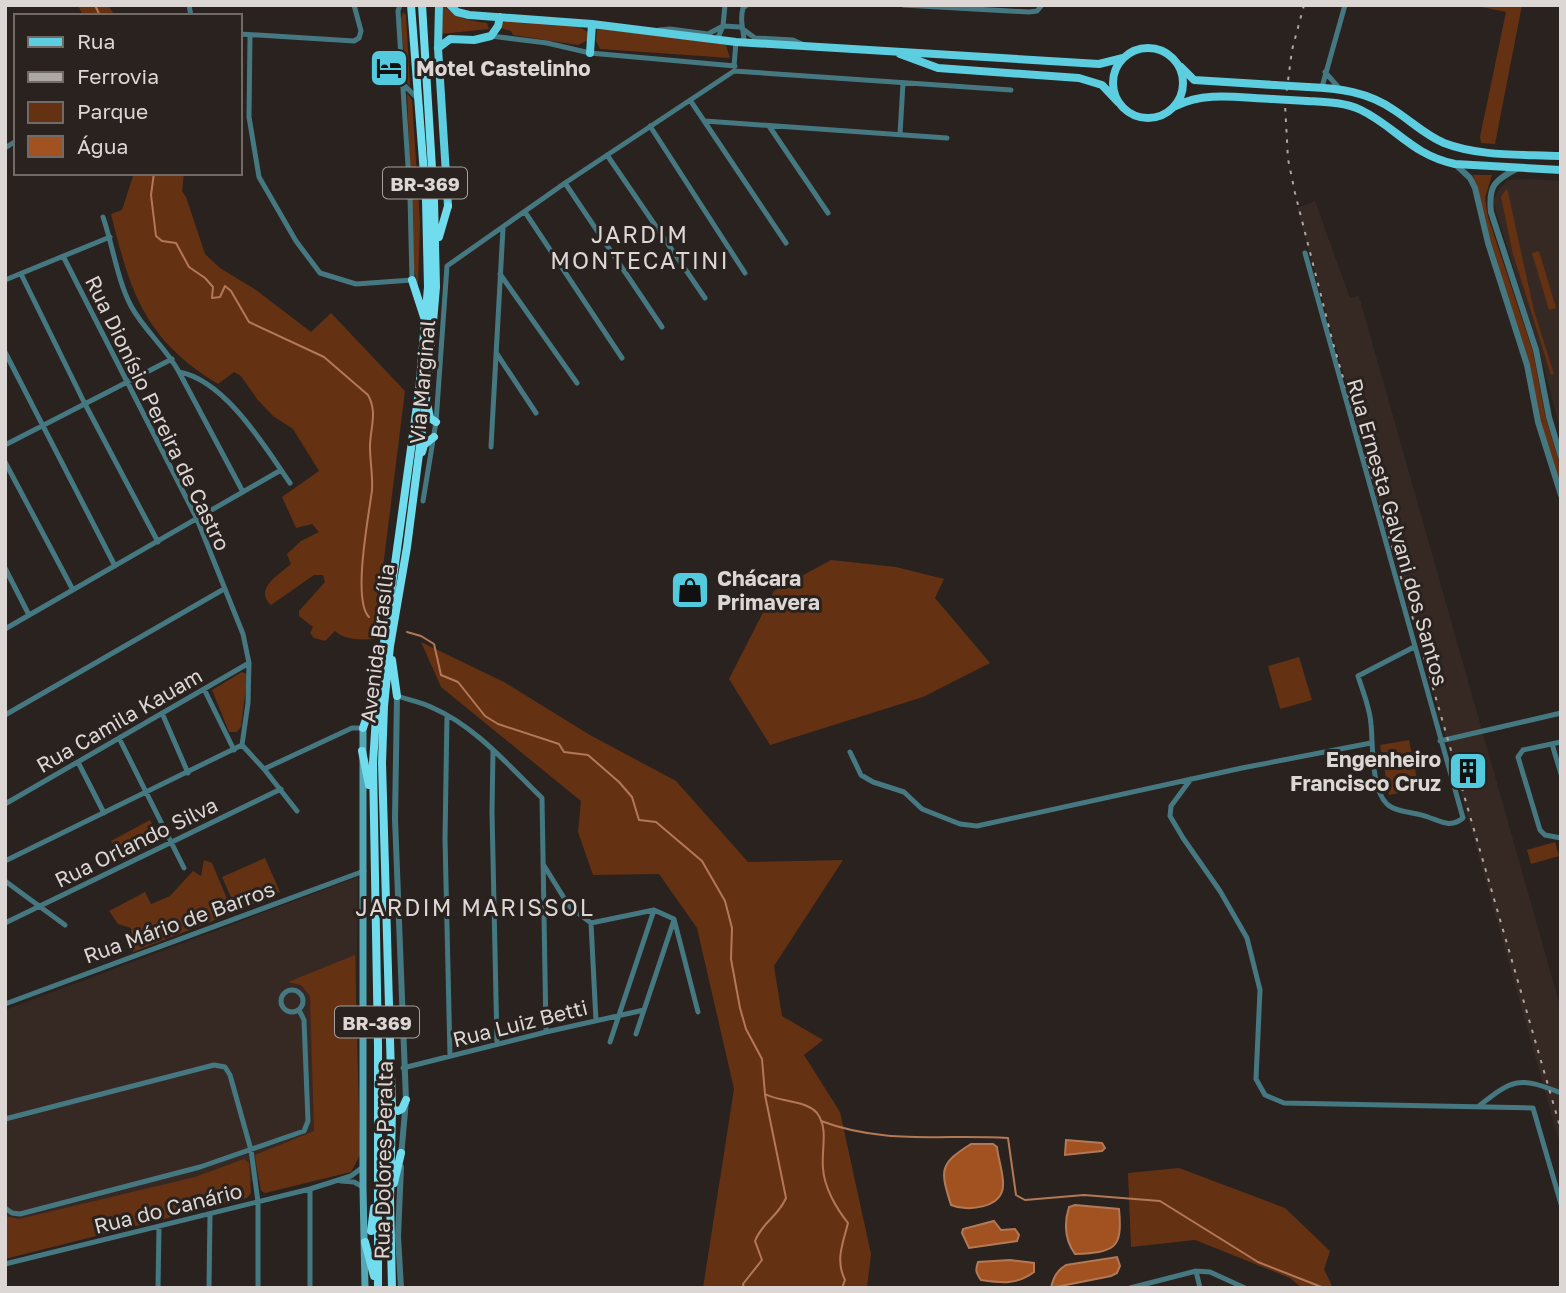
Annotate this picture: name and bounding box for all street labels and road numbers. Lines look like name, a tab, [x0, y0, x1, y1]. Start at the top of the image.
road number: BR-369	[383, 168, 467, 198]
street label: Rua Dionísio Pereira de Castro	[80, 271, 236, 555]
street label: Via Marginal	[404, 319, 440, 445]
street label: Rua Ernesta Galvani dos Santos	[1342, 375, 1454, 689]
street label: Avenida Brasília	[354, 562, 400, 724]
street label: Rua Camila Kauam	[31, 662, 207, 778]
street label: Rua Orlando Silva	[50, 791, 222, 893]
street label: Rua Mário de Barros	[80, 875, 278, 969]
street label: Rua Luiz Betti	[450, 994, 590, 1052]
road number: BR-369	[335, 1006, 419, 1038]
street label: Rua Dolores Peralta	[368, 1060, 398, 1260]
street label: Rua do Canário	[91, 1177, 245, 1239]

